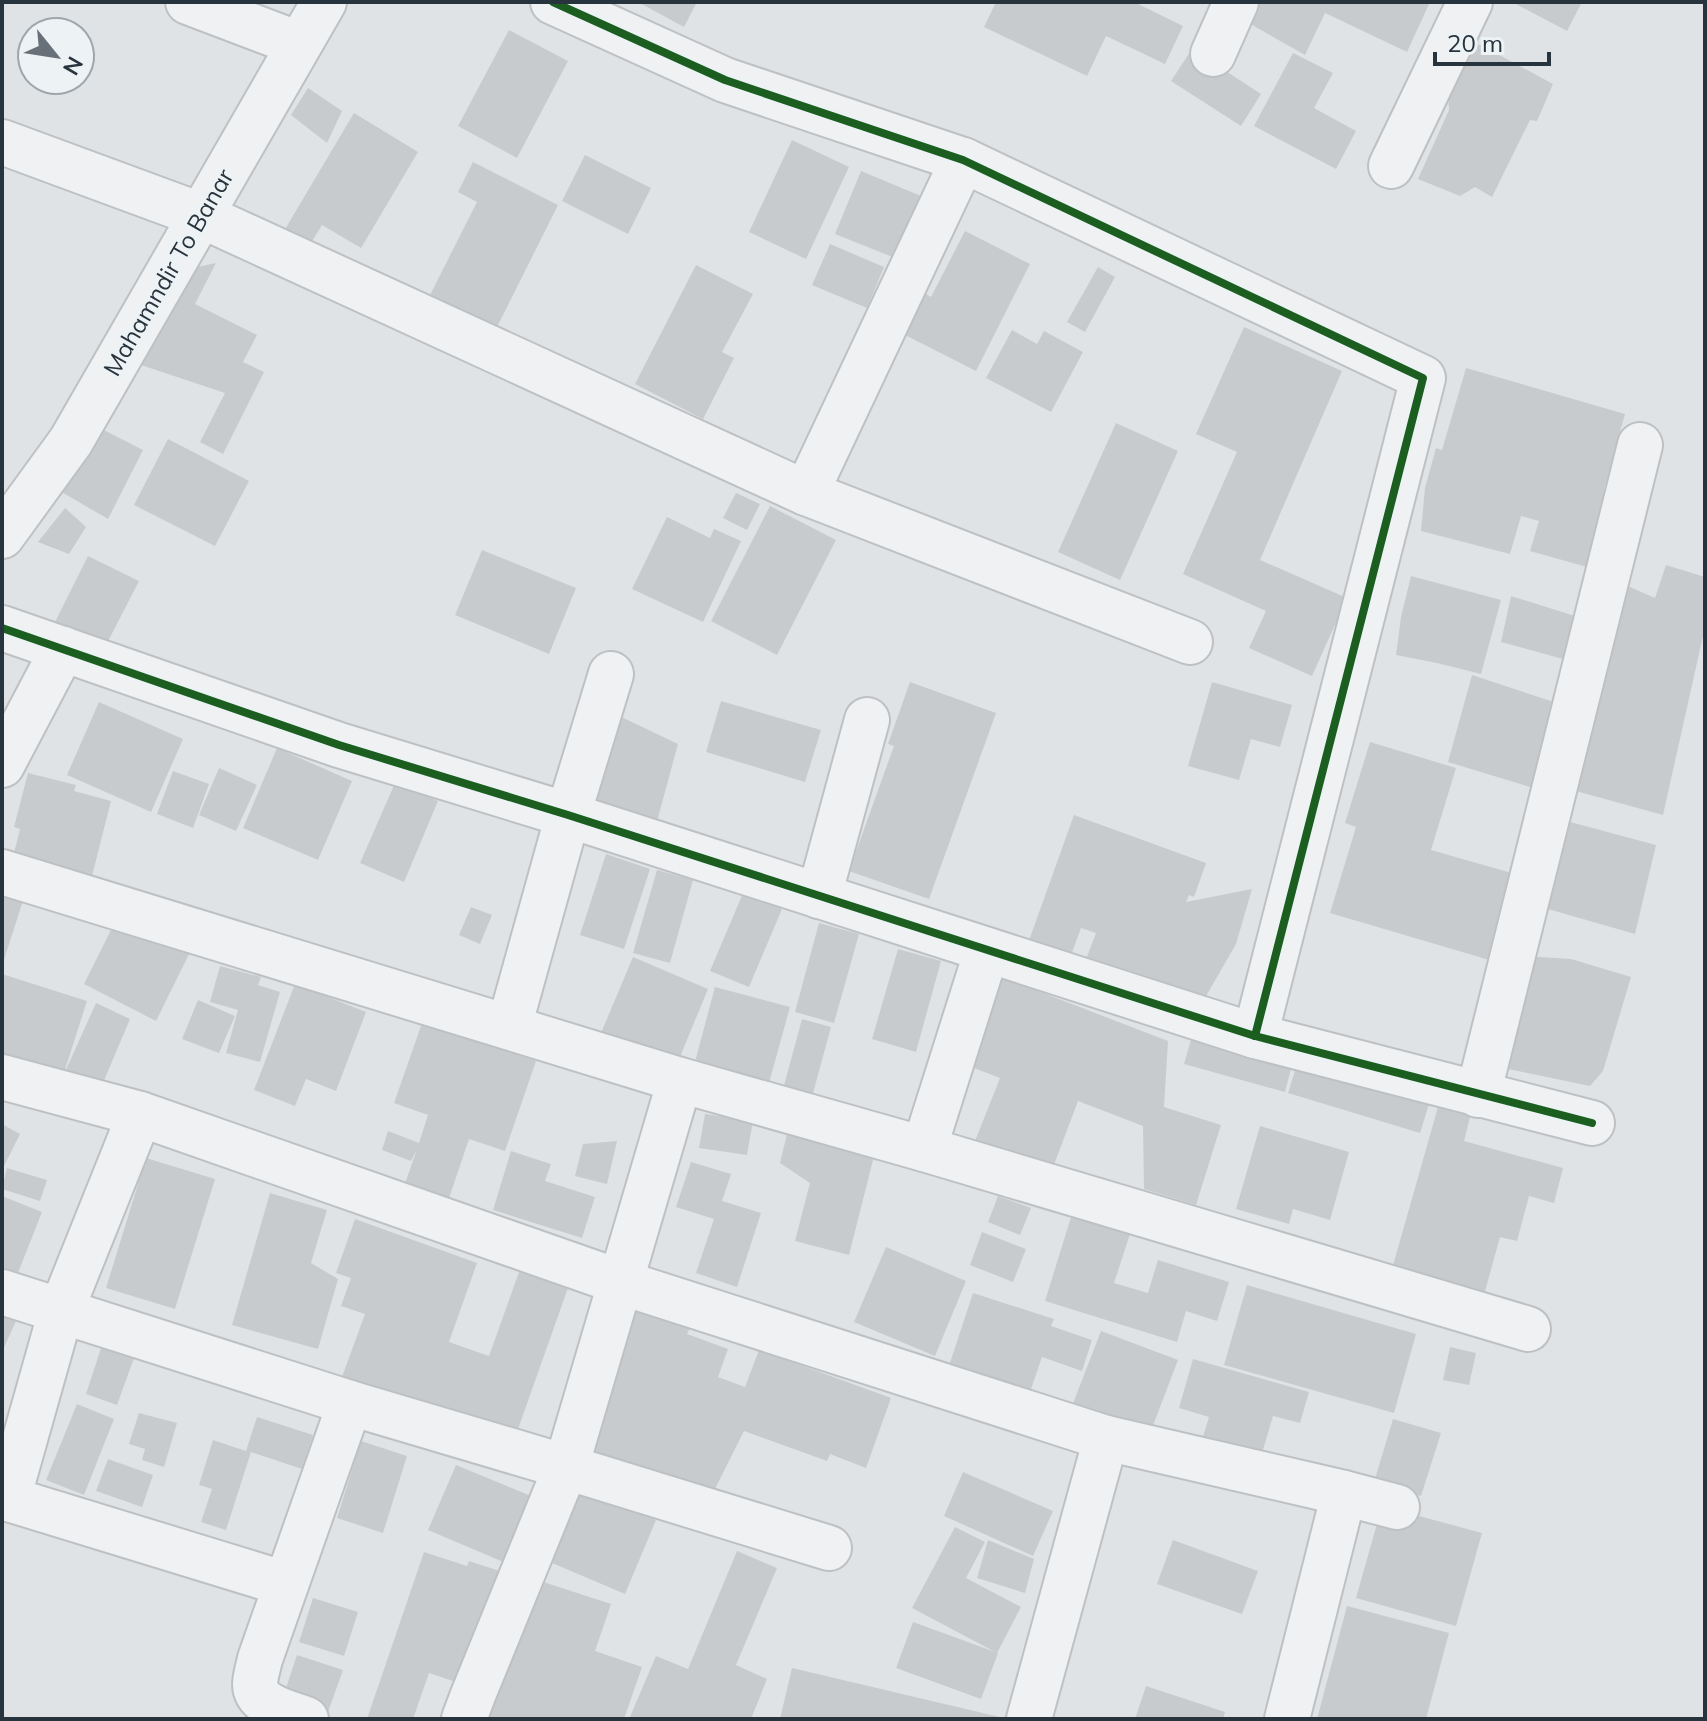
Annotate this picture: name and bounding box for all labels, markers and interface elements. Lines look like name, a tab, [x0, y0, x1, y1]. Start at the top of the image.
north arrow	[16, 16, 96, 96]
scale bar	[1435, 16, 1549, 66]
text: 20 m	[1447, 28, 1503, 58]
text: N	[57, 52, 90, 80]
street label: Mahamndir To Banar	[96, 163, 240, 381]

